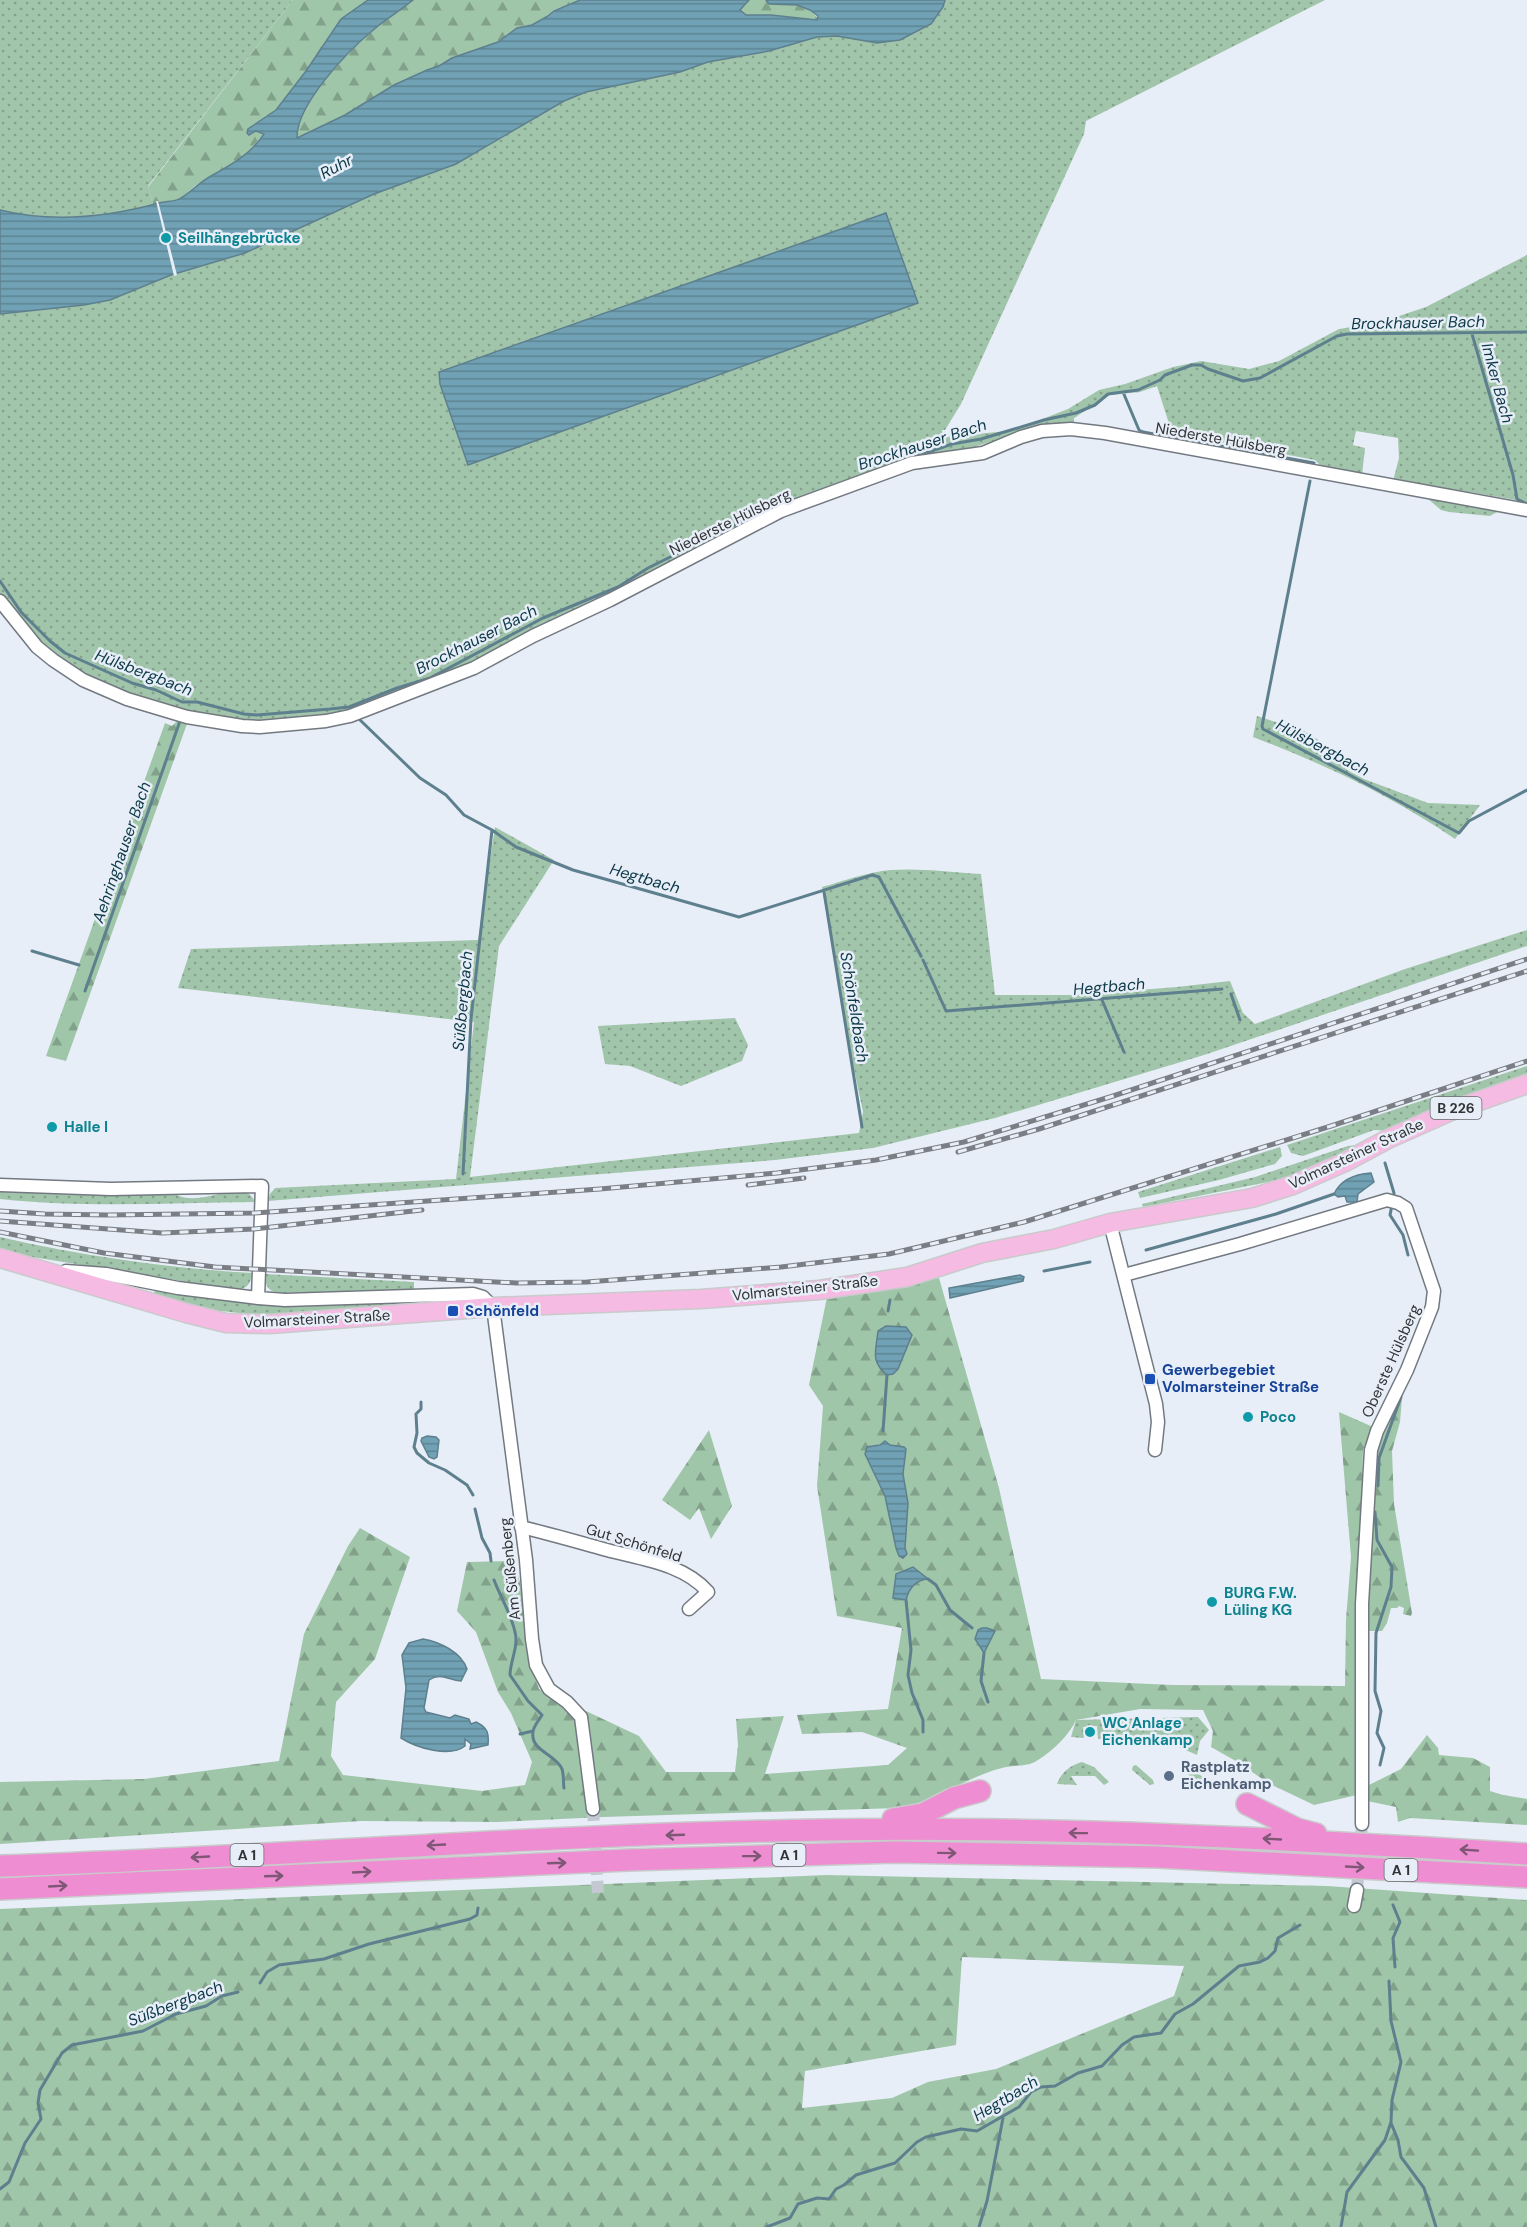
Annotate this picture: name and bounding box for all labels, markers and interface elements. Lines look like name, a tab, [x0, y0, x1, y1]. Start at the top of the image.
water label: Ruhr	[316, 149, 357, 184]
place label: Seilhängebrücke	[178, 228, 301, 248]
marker: Seilhängebrücke	[159, 231, 173, 245]
water label: Brockhauser Bach	[1351, 311, 1485, 334]
water label: Imker Bach	[1477, 341, 1518, 426]
water label: Brockhauser Bach	[855, 414, 989, 475]
street label: Niederste Hülsberg	[1154, 418, 1288, 460]
street label: Niederste Hülsberg	[666, 484, 794, 560]
water label: Brockhauser Bach	[412, 600, 541, 679]
water label: Hülsbergbach	[92, 644, 196, 701]
water label: Hülsbergbach	[1272, 714, 1373, 781]
water label: Aehringhauser Bach	[87, 779, 155, 926]
water label: Hegtbach	[607, 858, 682, 899]
water label: Süßbergbach	[448, 950, 477, 1052]
water label: Schönfeldbach	[835, 950, 874, 1064]
water label: Hegtbach	[1072, 973, 1146, 1000]
road number: B 226	[1430, 1097, 1482, 1119]
street label: Volmarsteiner Straße	[1285, 1114, 1427, 1194]
place label: Halle I	[64, 1117, 108, 1137]
marker: Halle I	[45, 1120, 59, 1134]
street label: Volmarsteiner Straße	[731, 1270, 879, 1306]
place label: Schönfeld	[465, 1301, 539, 1321]
street label: Oberste Hülsberg	[1357, 1301, 1425, 1421]
marker: Schönfeld	[446, 1304, 460, 1318]
street label: Volmarsteiner Straße	[243, 1305, 391, 1333]
place label: Gewerbegebiet Volmarsteiner Straße	[1162, 1360, 1319, 1397]
marker: Gewerbegebiet Volmarsteiner Straße	[1143, 1372, 1157, 1386]
place label: Poco	[1260, 1407, 1296, 1427]
marker: Poco	[1241, 1410, 1255, 1424]
street label: Am Süßenberg	[495, 1517, 525, 1621]
street label: Gut Schönfeld	[584, 1519, 684, 1567]
place label: BURG F.W. Lüling KG	[1224, 1583, 1297, 1620]
marker: BURG F.W. Lüling KG	[1205, 1595, 1219, 1609]
place label: WC Anlage Eichenkamp	[1102, 1713, 1193, 1750]
marker: WC Anlage Eichenkamp	[1083, 1725, 1097, 1739]
place label: Rastplatz Eichenkamp	[1181, 1757, 1272, 1794]
marker: Rastplatz Eichenkamp	[1162, 1769, 1176, 1783]
one-way arrow	[1068, 1827, 1088, 1838]
one-way arrow	[666, 1829, 686, 1840]
one-way arrow	[1263, 1834, 1283, 1845]
one-way arrow	[427, 1839, 447, 1850]
road number: A 1	[230, 1844, 264, 1866]
road number: A 1	[772, 1844, 806, 1866]
one-way arrow	[1459, 1845, 1479, 1856]
one-way arrow	[936, 1847, 956, 1859]
one-way arrow	[741, 1850, 761, 1862]
one-way arrow	[190, 1852, 210, 1863]
one-way arrow	[546, 1857, 566, 1868]
road number: A 1	[1384, 1859, 1418, 1881]
one-way arrow	[1344, 1862, 1364, 1873]
one-way arrow	[351, 1866, 371, 1877]
one-way arrow	[264, 1870, 284, 1881]
one-way arrow	[48, 1881, 68, 1892]
water label: Süßbergbach	[125, 1976, 226, 2031]
water label: Hegtbach	[969, 2071, 1042, 2126]

